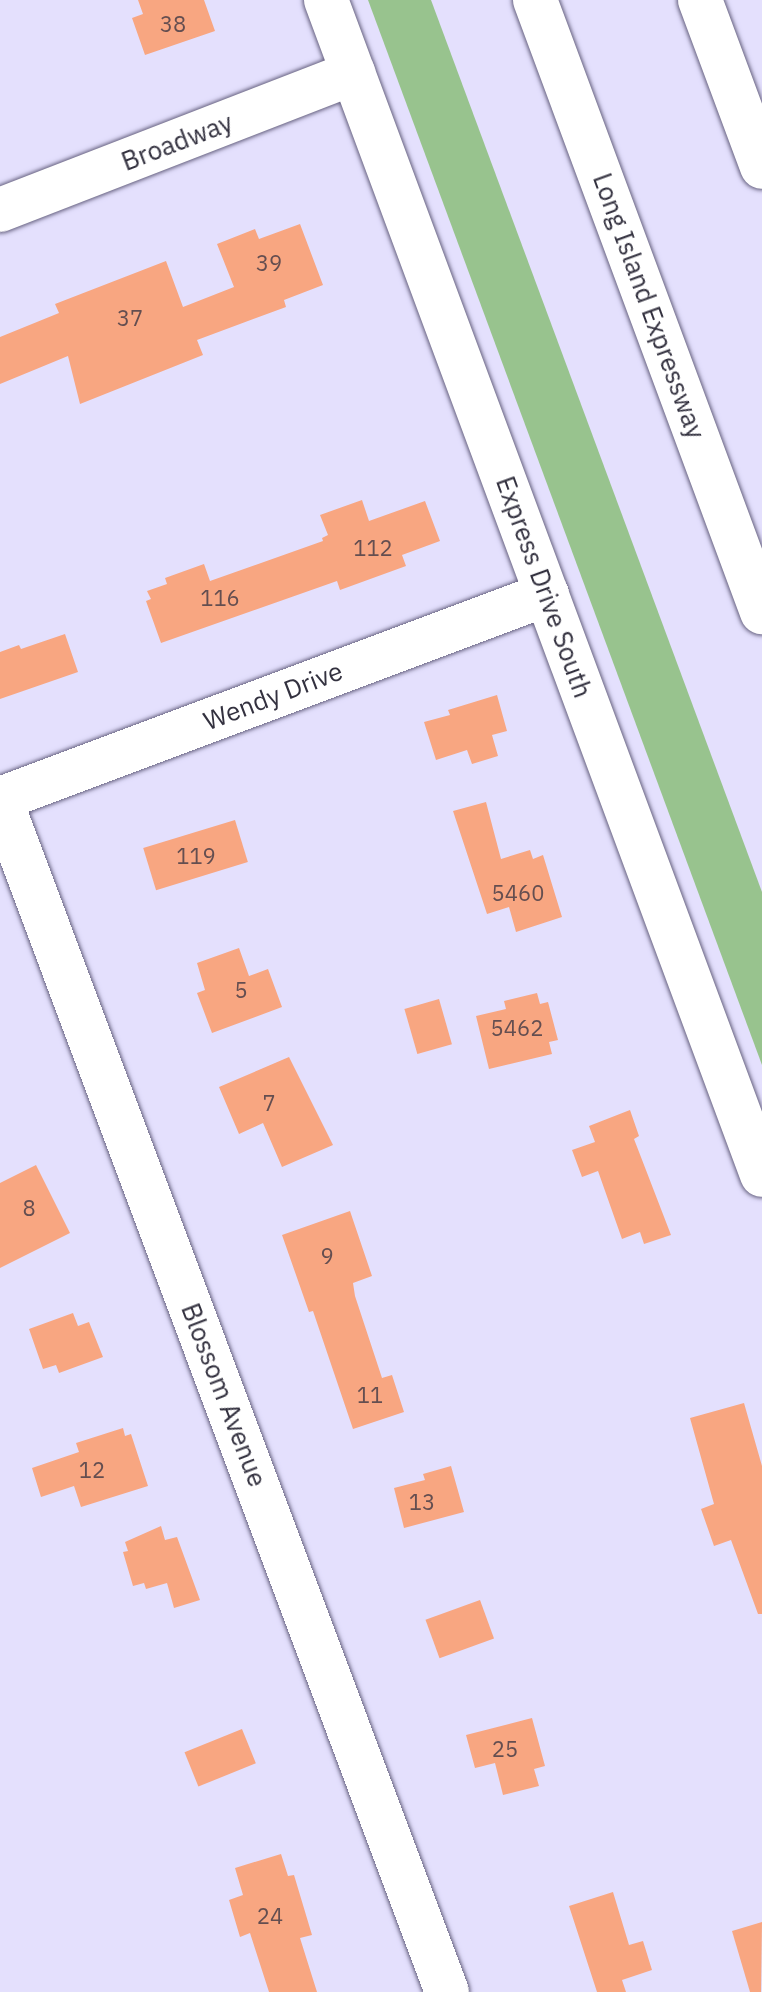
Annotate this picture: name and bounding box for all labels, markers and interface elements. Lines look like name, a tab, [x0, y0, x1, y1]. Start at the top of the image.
house number: 38	[160, 11, 186, 37]
street label: Broadway	[117, 107, 237, 177]
street label: Long Island Expressway	[586, 169, 712, 443]
house number: 39	[256, 250, 282, 276]
house number: 37	[117, 305, 143, 331]
street label: Express Drive South	[489, 472, 599, 702]
house number: 112	[353, 535, 393, 561]
house number: 116	[200, 585, 240, 611]
street label: Wendy Drive	[199, 655, 347, 737]
house number: 119	[176, 843, 216, 869]
house number: 5460	[492, 880, 544, 906]
house number: 5	[234, 977, 248, 1003]
house number: 5462	[491, 1015, 543, 1041]
house number: 7	[262, 1090, 276, 1116]
house number: 8	[22, 1195, 36, 1221]
house number: 9	[320, 1243, 334, 1269]
street label: Blossom Avenue	[175, 1299, 273, 1491]
house number: 11	[357, 1382, 383, 1408]
house number: 12	[79, 1457, 105, 1483]
house number: 13	[409, 1489, 435, 1515]
house number: 25	[492, 1736, 518, 1762]
house number: 24	[257, 1903, 283, 1929]

